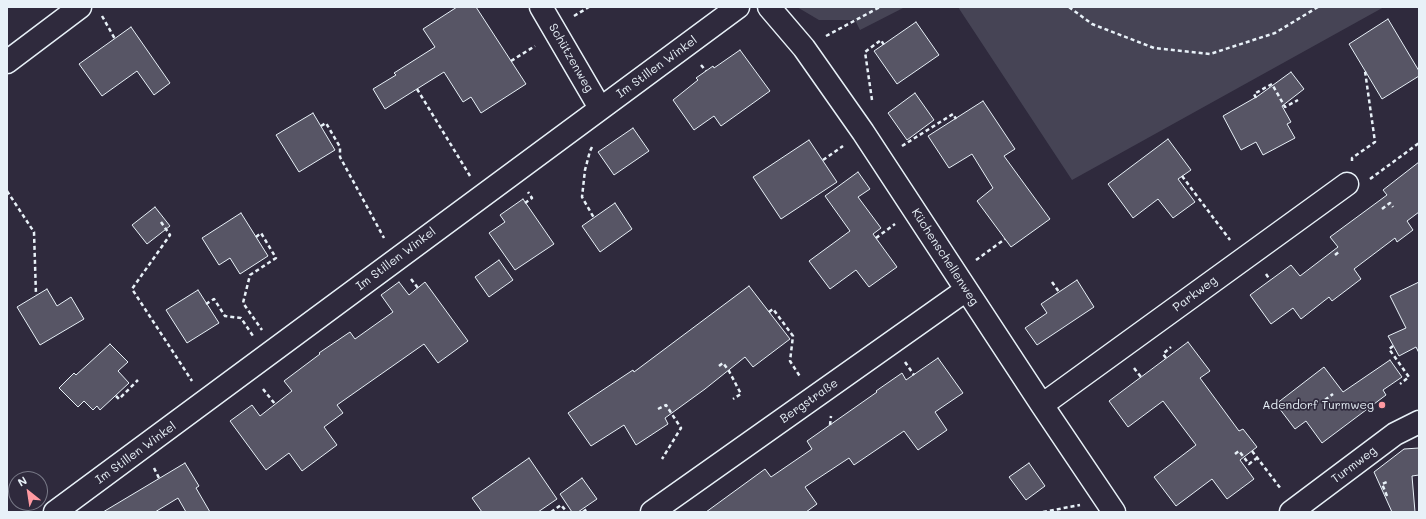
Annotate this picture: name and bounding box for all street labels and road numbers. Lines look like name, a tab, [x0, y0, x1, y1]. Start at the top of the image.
street label: Schützenweg	[546, 21, 596, 95]
street label: Im Stillen Winkel	[614, 33, 700, 101]
street label: Küchenschellenweg	[908, 206, 982, 308]
street label: Im Stillen Winkel	[353, 224, 439, 294]
street label: Parkweg	[1170, 273, 1220, 315]
street label: Bergstraße	[777, 376, 841, 426]
street label: Im Stillen Winkel	[93, 419, 179, 487]
street label: Turmweg	[1329, 443, 1379, 487]

